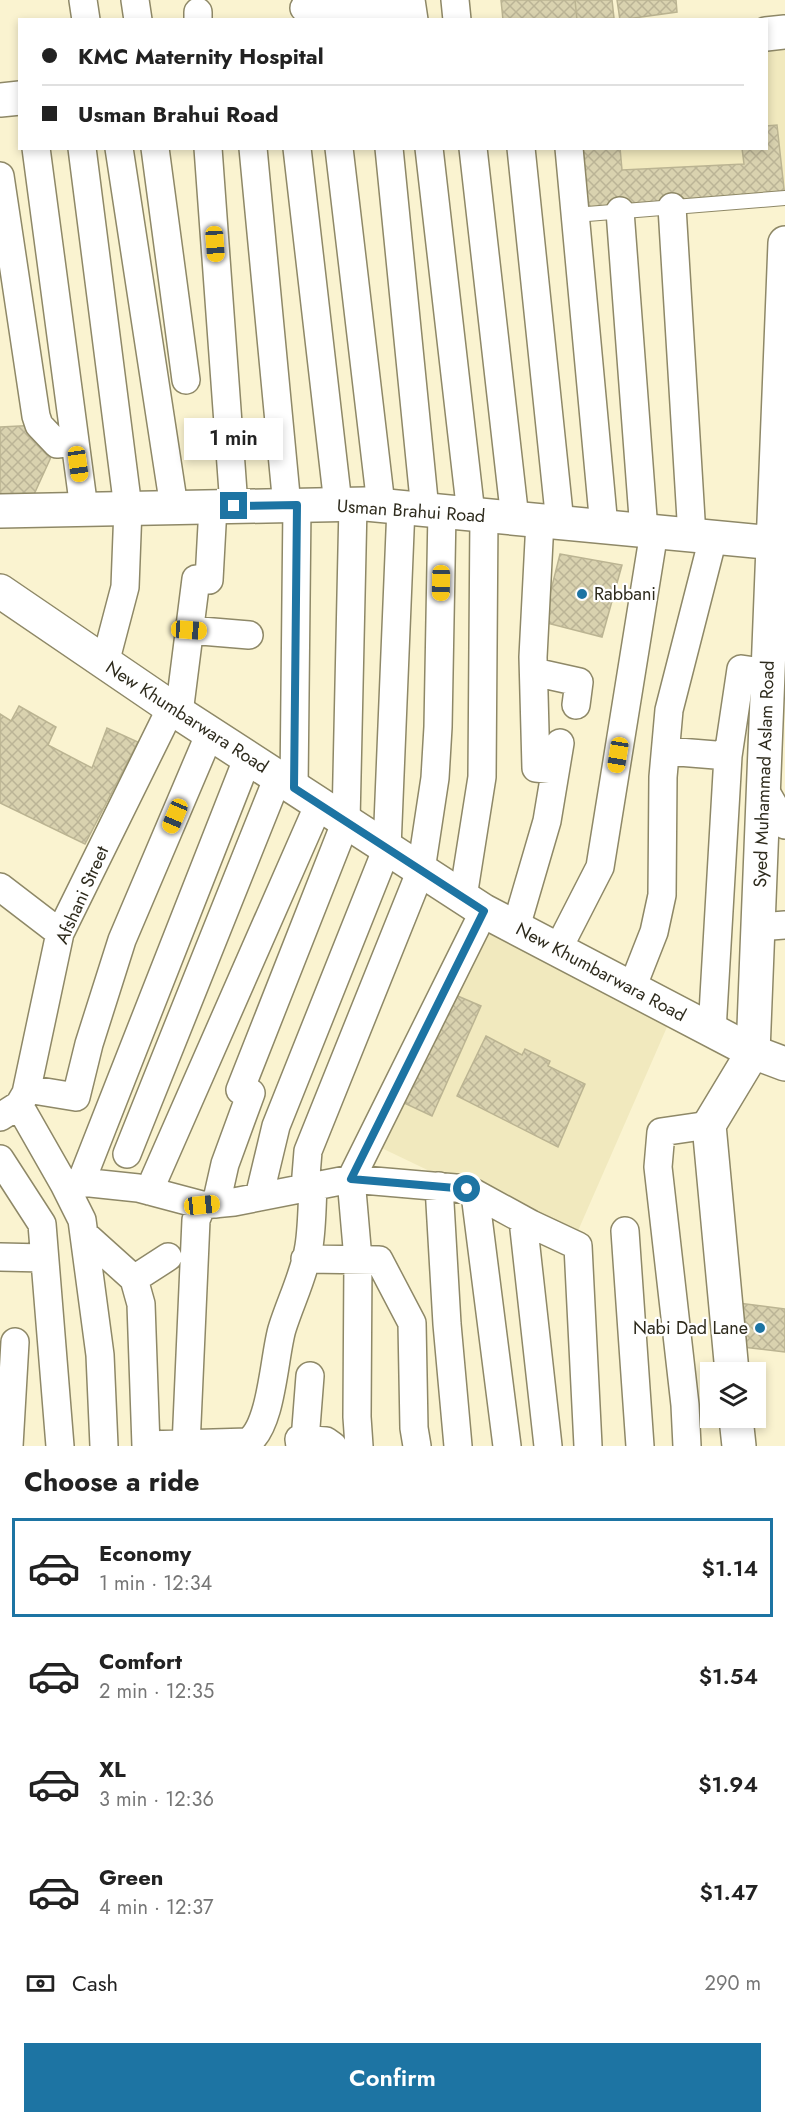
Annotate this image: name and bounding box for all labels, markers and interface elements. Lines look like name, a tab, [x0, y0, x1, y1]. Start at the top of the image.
text: KMC Maternity Hospital	[78, 40, 324, 72]
text: Usman Brahui Road	[78, 98, 279, 130]
car	[205, 225, 225, 263]
callout: 1 min	[184, 419, 284, 461]
text: 1 min	[209, 424, 258, 453]
car	[67, 445, 89, 483]
route end	[220, 492, 247, 519]
street label: Usman Brahui Road	[336, 493, 486, 529]
car	[432, 565, 450, 601]
place label: Rabbani	[594, 581, 656, 607]
marker: Rabbani	[575, 587, 589, 601]
car	[170, 620, 208, 640]
street label: New Khumbarwara Road	[101, 655, 273, 779]
street label: Syed Muhammad Aslam Road	[747, 660, 781, 888]
car	[606, 736, 630, 774]
car	[160, 796, 190, 836]
street label: Afshani Street	[49, 841, 115, 948]
street label: New Khumbarwara Road	[511, 916, 691, 1028]
route start	[453, 1175, 480, 1202]
car	[183, 1194, 221, 1216]
place label: Nabi Dad Lane	[633, 1315, 748, 1341]
marker: Nabi Dad Lane	[753, 1321, 767, 1335]
map controls	[700, 1362, 766, 1428]
button: layers	[700, 1362, 766, 1428]
text: Choose a ride	[24, 1462, 199, 1501]
text: Economy	[99, 1537, 191, 1569]
icon: car	[27, 1541, 81, 1595]
text: $1.14	[702, 1552, 758, 1584]
text: 1 min · 12:34	[99, 1569, 212, 1598]
text: Comfort	[99, 1645, 182, 1677]
icon: car	[27, 1649, 81, 1703]
text: $1.54	[699, 1660, 758, 1692]
text: 2 min · 12:35	[99, 1677, 214, 1706]
text: XL	[99, 1753, 126, 1785]
icon: car	[27, 1757, 81, 1811]
text: $1.94	[698, 1768, 758, 1800]
text: 3 min · 12:36	[99, 1785, 214, 1814]
text: Green	[99, 1861, 163, 1893]
icon: car	[27, 1865, 81, 1919]
text: $1.47	[700, 1876, 758, 1908]
text: 4 min · 12:37	[99, 1893, 213, 1922]
icon: cash	[24, 1967, 57, 2000]
text: Cash	[72, 1967, 118, 1999]
text: 290 m	[705, 1969, 761, 1998]
button: Confirm	[24, 2043, 761, 2112]

